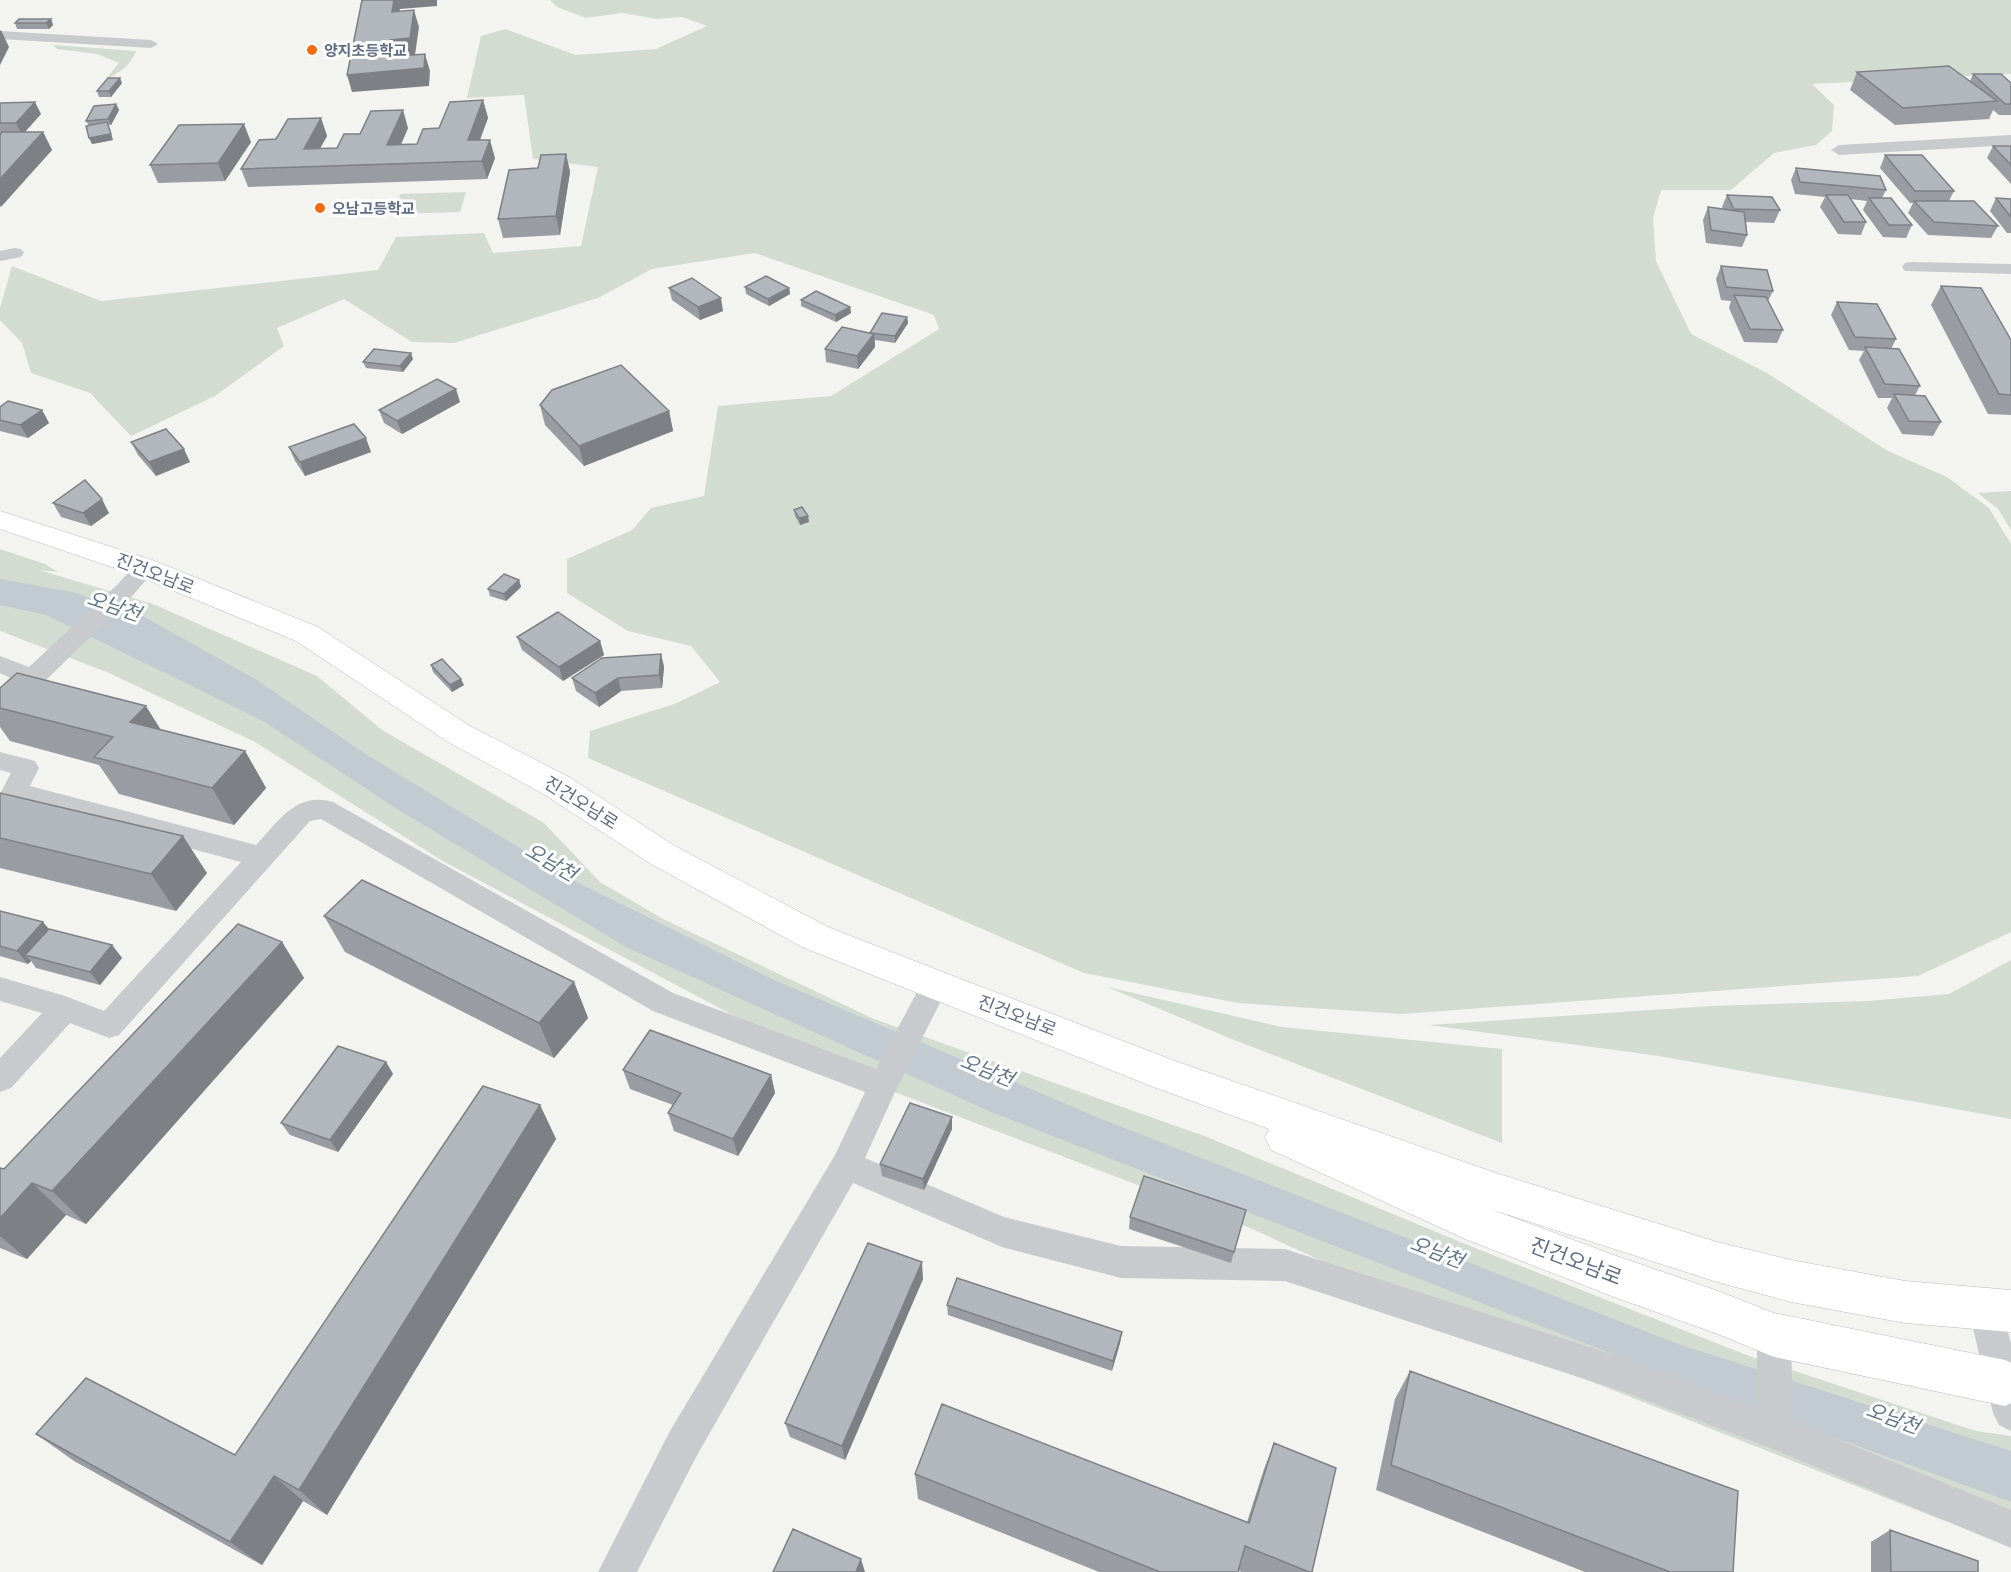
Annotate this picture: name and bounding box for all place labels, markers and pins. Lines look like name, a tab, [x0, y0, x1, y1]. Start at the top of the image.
place label: 양지초등학교	[324, 42, 407, 59]
marker: 양지초등학교	[305, 43, 319, 57]
place label: 오남고등학교	[332, 200, 415, 217]
marker: 오남고등학교	[313, 201, 327, 215]

